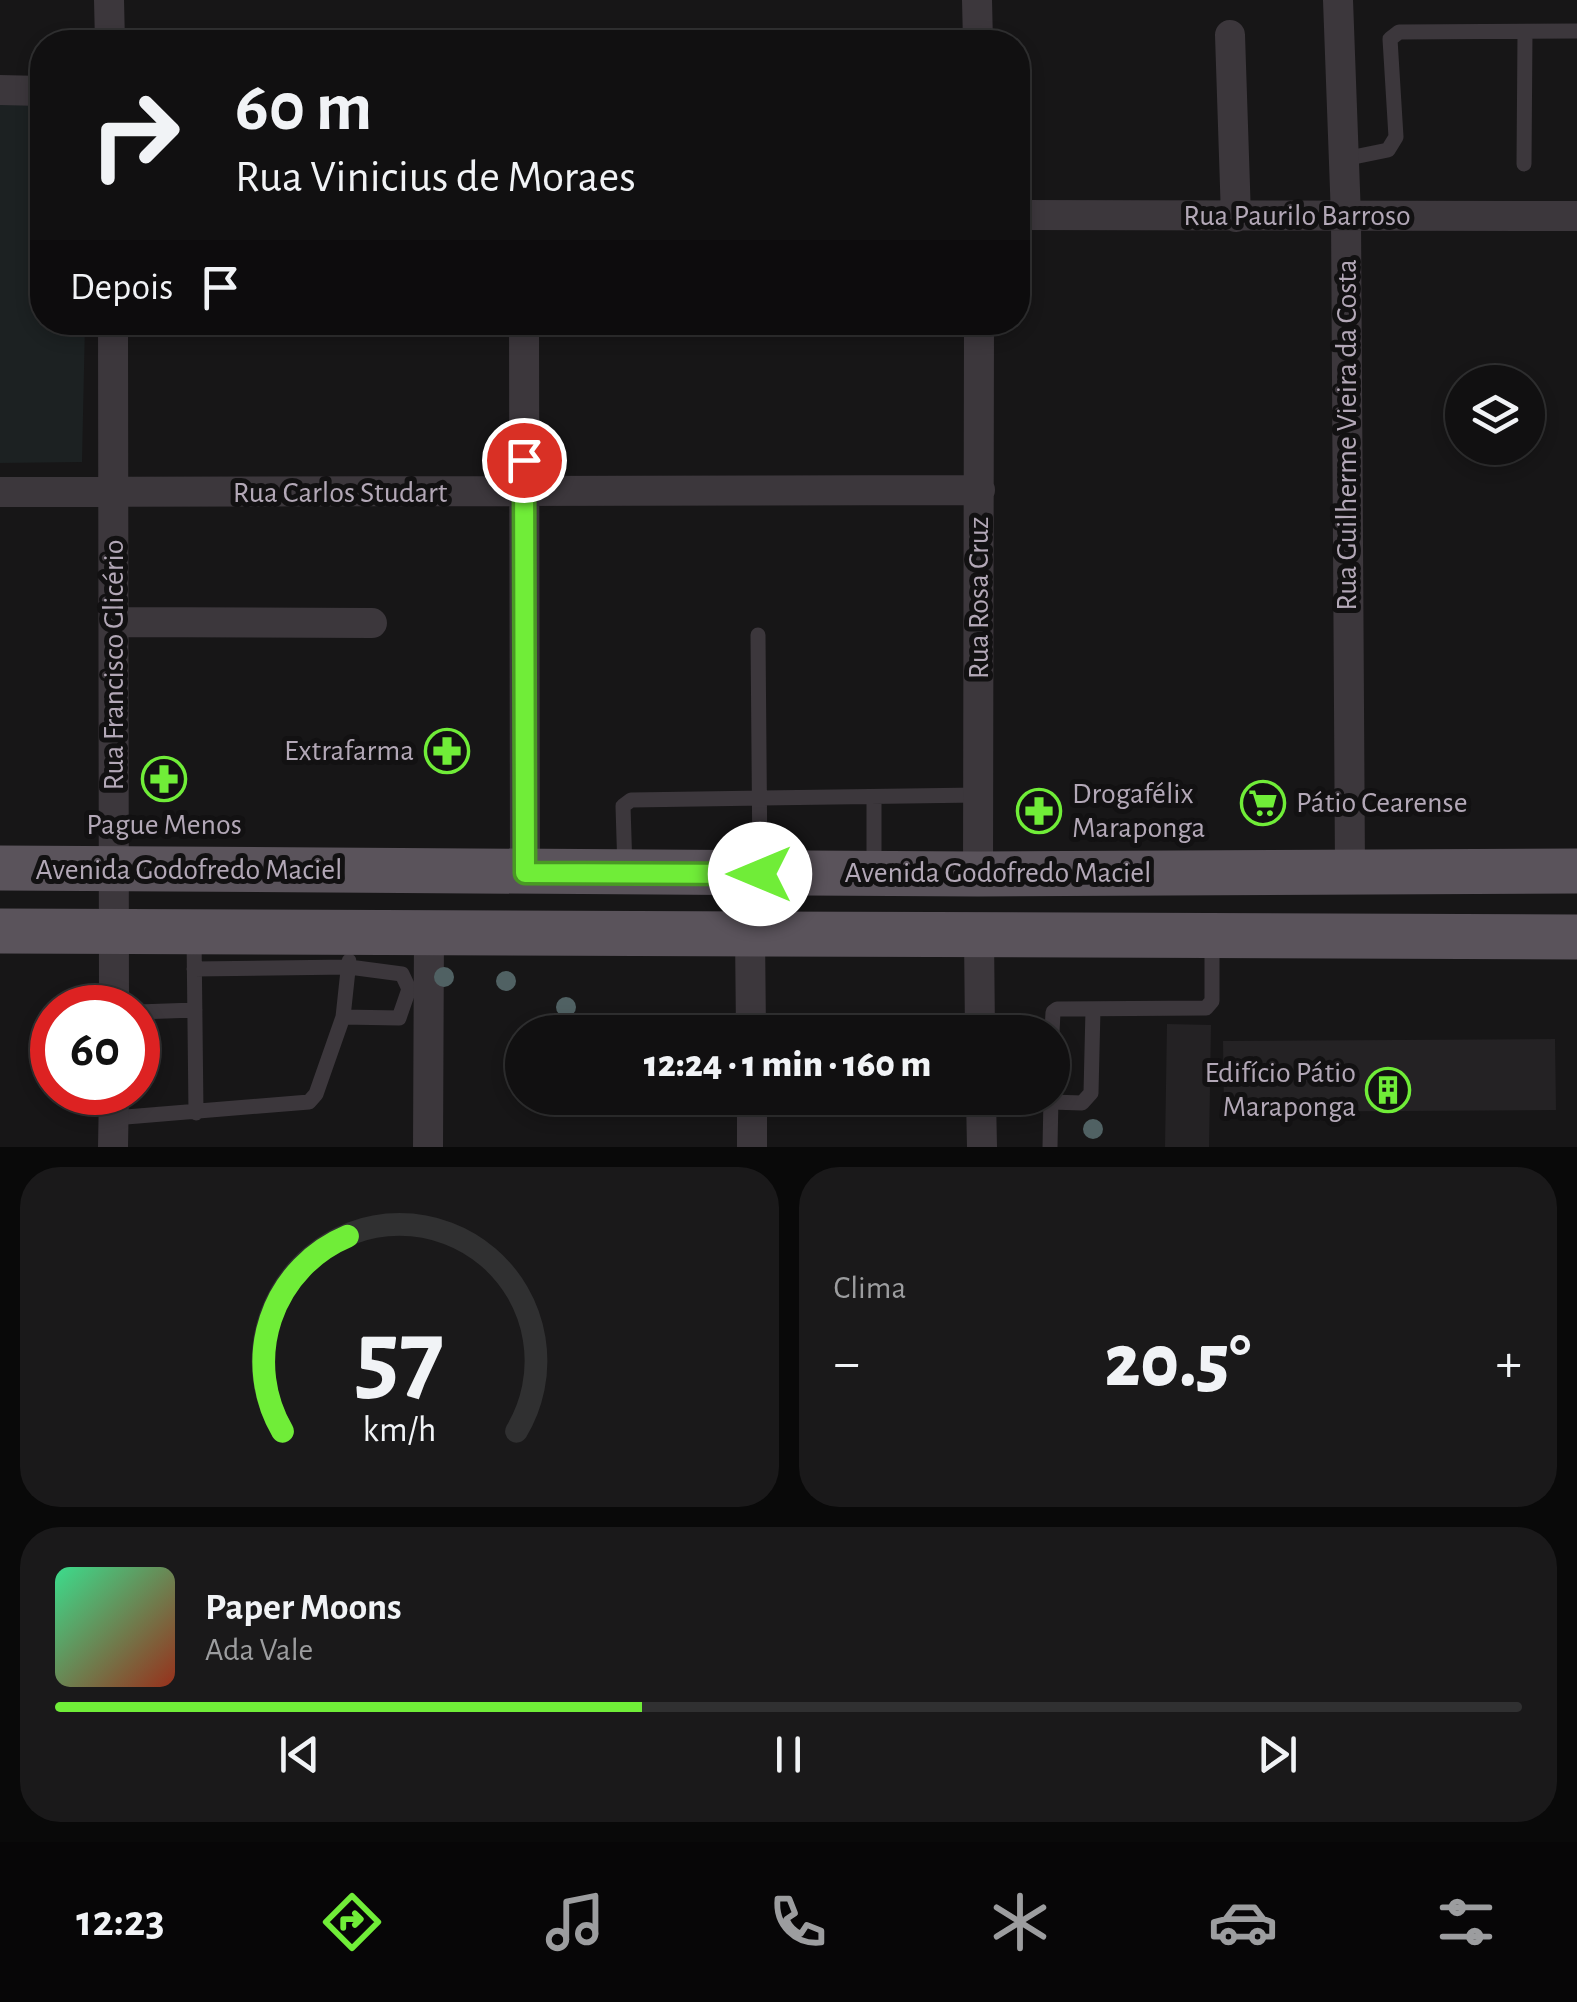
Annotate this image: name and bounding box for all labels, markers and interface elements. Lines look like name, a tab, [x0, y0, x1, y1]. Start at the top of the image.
icon: right	[70, 70, 200, 200]
text: 60 m	[235, 73, 372, 143]
text: Rua Vinicius de Moraes	[235, 155, 636, 200]
street label: Rua Paurilo Barroso	[1183, 201, 1411, 231]
street label: Rua Guilherme Vieira da Costa	[1332, 259, 1362, 611]
icon: arrive	[193, 260, 248, 315]
text: Depois	[70, 269, 173, 307]
map controls	[1445, 365, 1545, 465]
button: layers	[1445, 365, 1545, 465]
pin	[482, 418, 567, 503]
icon: arrive	[497, 433, 552, 488]
street label: Rua Carlos Studart	[233, 478, 448, 508]
street label: Rua Rosa Cruz	[964, 517, 994, 679]
street label: Rua Francisco Glicério	[99, 539, 129, 791]
pharmacy icon: Extrafarma	[424, 728, 470, 774]
place label: Extrafarma	[284, 736, 414, 766]
pharmacy icon: Pague Menos	[141, 756, 187, 802]
place label: Drogafélix Maraponga	[1072, 779, 1205, 843]
supermarket icon: Pátio Cearense	[1240, 780, 1286, 826]
pharmacy icon: Drogafélix Maraponga	[1016, 788, 1062, 834]
place label: Pátio Cearense	[1296, 788, 1467, 818]
place label: Pague Menos	[86, 810, 242, 840]
position arrow	[708, 822, 812, 926]
street label: Avenida Godofredo Maciel	[36, 855, 342, 885]
street label: Avenida Godofredo Maciel	[845, 858, 1151, 888]
speed limit sign: 60	[30, 985, 160, 1115]
text: 12:24 · 1 min · 160 m	[644, 1046, 931, 1084]
place label: Edifício Pátio Maraponga	[1204, 1058, 1356, 1122]
building icon: Edifício Pátio Maraponga	[1365, 1067, 1411, 1113]
text: Clima	[834, 1272, 906, 1304]
text: 57	[354, 1306, 444, 1410]
text: 20.5°	[1104, 1325, 1251, 1400]
text: −	[834, 1336, 860, 1391]
text: +	[1496, 1336, 1522, 1391]
text: km/h	[362, 1412, 436, 1448]
text: Paper Moons	[205, 1589, 402, 1627]
text: Ada Vale	[205, 1634, 313, 1666]
icon: previous	[272, 1727, 327, 1782]
icon: pause	[761, 1727, 816, 1782]
icon: next	[1250, 1727, 1305, 1782]
icon: directions	[317, 1887, 387, 1957]
icon: music	[540, 1887, 610, 1957]
icon: phone	[763, 1887, 833, 1957]
icon: climate	[985, 1887, 1055, 1957]
icon: car	[1208, 1887, 1278, 1957]
icon: filters	[1431, 1887, 1501, 1957]
text: 12:23	[76, 1899, 165, 1944]

